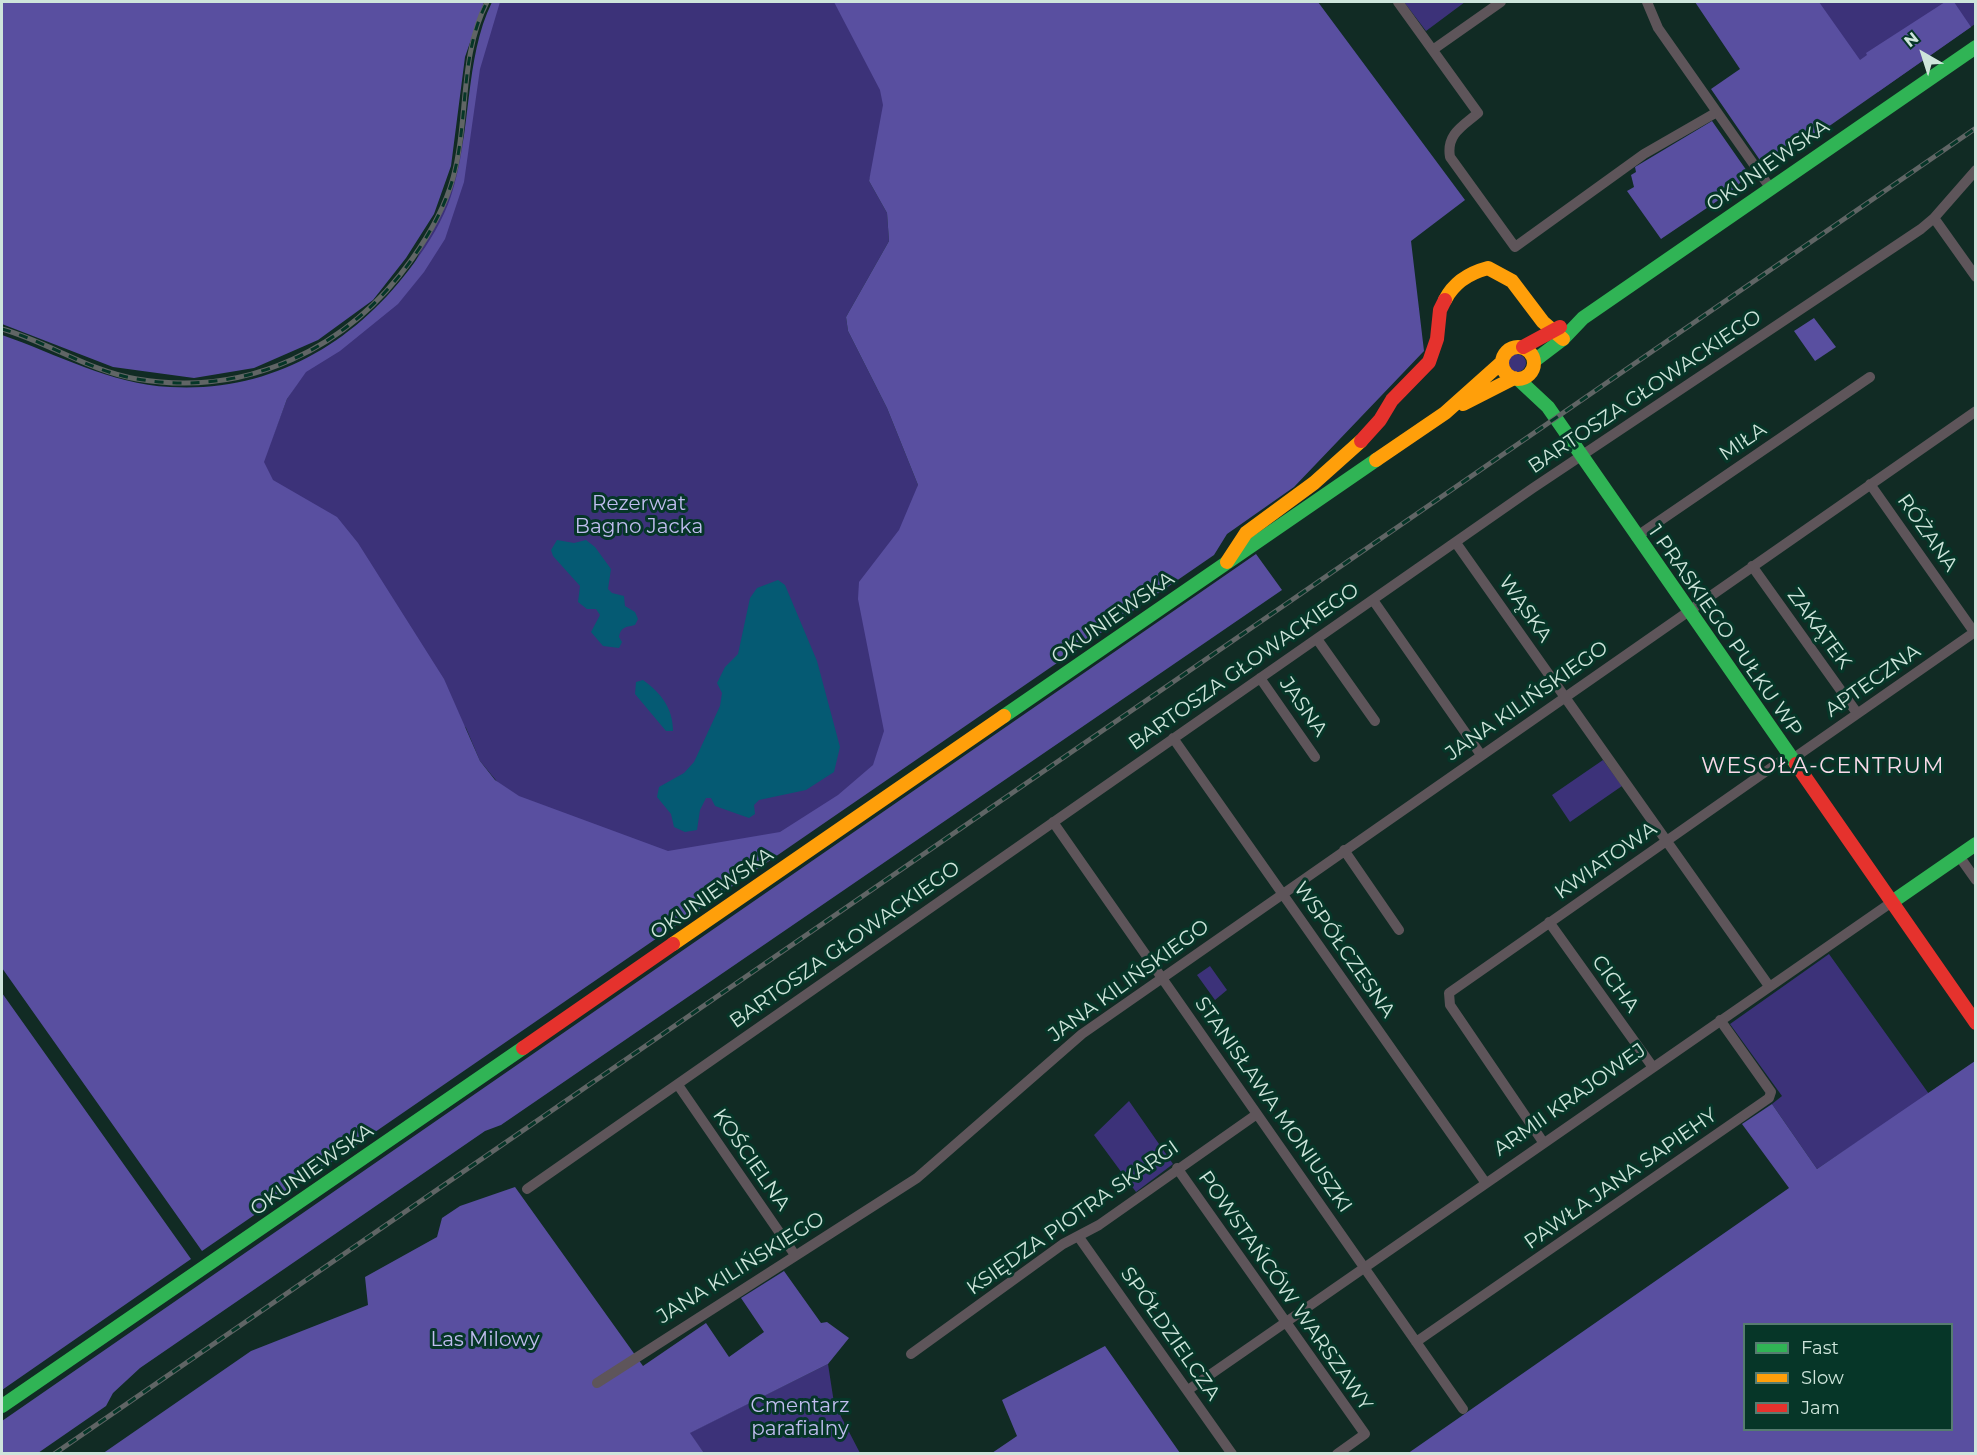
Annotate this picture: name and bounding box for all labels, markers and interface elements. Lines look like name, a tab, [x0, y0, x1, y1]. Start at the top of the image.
north arrow	[1893, 24, 1953, 84]
text: N	[1900, 28, 1922, 51]
street label: OKUNIEWSKA	[1702, 115, 1834, 217]
street label: BARTOSZA GŁOWACKIEGO	[1524, 305, 1766, 479]
street label: MIŁA	[1715, 418, 1771, 466]
street label: RÓŻANA	[1892, 490, 1962, 576]
park label: Rezerwat Bagno Jacka	[575, 492, 703, 539]
street label: 1 PRASKIEGO PUŁKU WP	[1643, 521, 1807, 741]
street label: OKUNIEWSKA	[1047, 567, 1179, 669]
street label: WĄSKA	[1493, 571, 1557, 647]
street label: BARTOSZA GŁOWACKIEGO	[1124, 578, 1364, 756]
street label: ZAKĄTEK	[1782, 584, 1856, 674]
street label: JANA KILIŃSKIEGO	[1441, 636, 1613, 766]
street label: APTECZNA	[1821, 639, 1925, 723]
street label: JASNA	[1274, 673, 1332, 741]
district label: WESOŁA-CENTRUM	[1701, 754, 1945, 780]
street label: KWIATOWA	[1551, 817, 1661, 905]
street label: OKUNIEWSKA	[646, 843, 778, 945]
street label: BARTOSZA GŁOWACKIEGO	[725, 856, 965, 1034]
street label: WSPÓŁCZESNA	[1288, 877, 1400, 1023]
street label: JANA KILIŃSKIEGO	[1044, 915, 1214, 1047]
street label: CICHA	[1586, 951, 1644, 1017]
street label: STANISŁAWA MONIUSZKI	[1189, 992, 1357, 1218]
street label: ARMII KRAJOWEJ	[1489, 1038, 1651, 1162]
street label: PAWŁA JANA SAPIEHY	[1520, 1103, 1722, 1255]
street label: KOŚCIELNA	[707, 1105, 795, 1215]
street label: OKUNIEWSKA	[246, 1119, 378, 1221]
street label: KSIĘDZA PIOTRA SKARGI	[962, 1136, 1184, 1300]
street label: POWSTAŃCÓW WARSZAWY	[1193, 1166, 1377, 1416]
street label: JANA KILIŃSKIEGO	[653, 1207, 829, 1329]
street label: SPÓŁDZIELCZA	[1115, 1263, 1225, 1405]
legend	[1743, 1323, 1953, 1431]
park label: Las Milowy	[431, 1328, 539, 1352]
text: Fast	[1801, 1337, 1839, 1359]
text: Slow	[1801, 1367, 1844, 1389]
park label: Cmentarz parafialny	[751, 1394, 849, 1441]
text: Jam	[1801, 1397, 1840, 1419]

